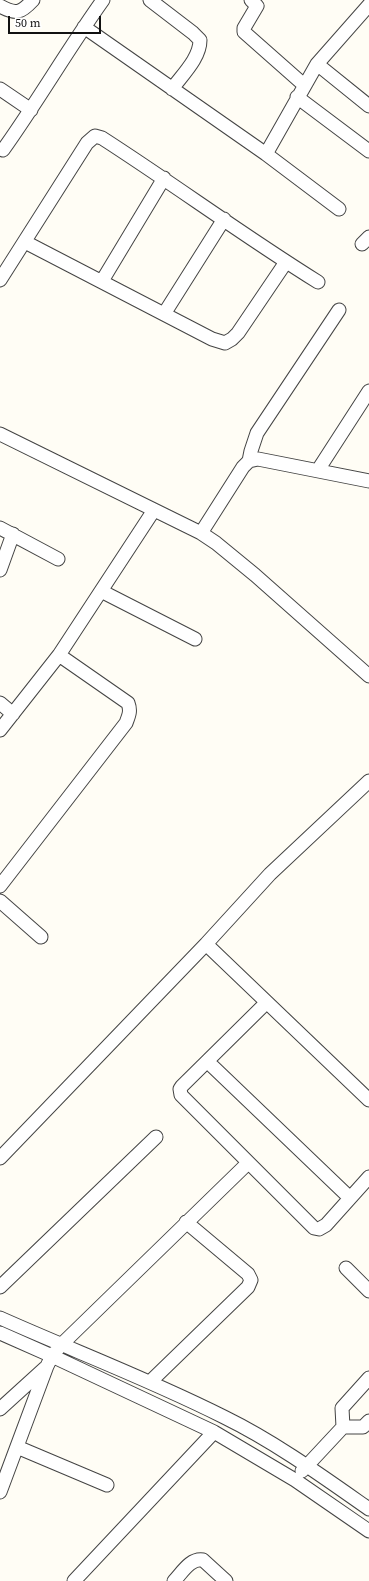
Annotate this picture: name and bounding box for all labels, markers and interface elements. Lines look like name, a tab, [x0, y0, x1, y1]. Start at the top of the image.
scale bar	[10, 8, 103, 34]
text: 50 m	[15, 15, 41, 31]

